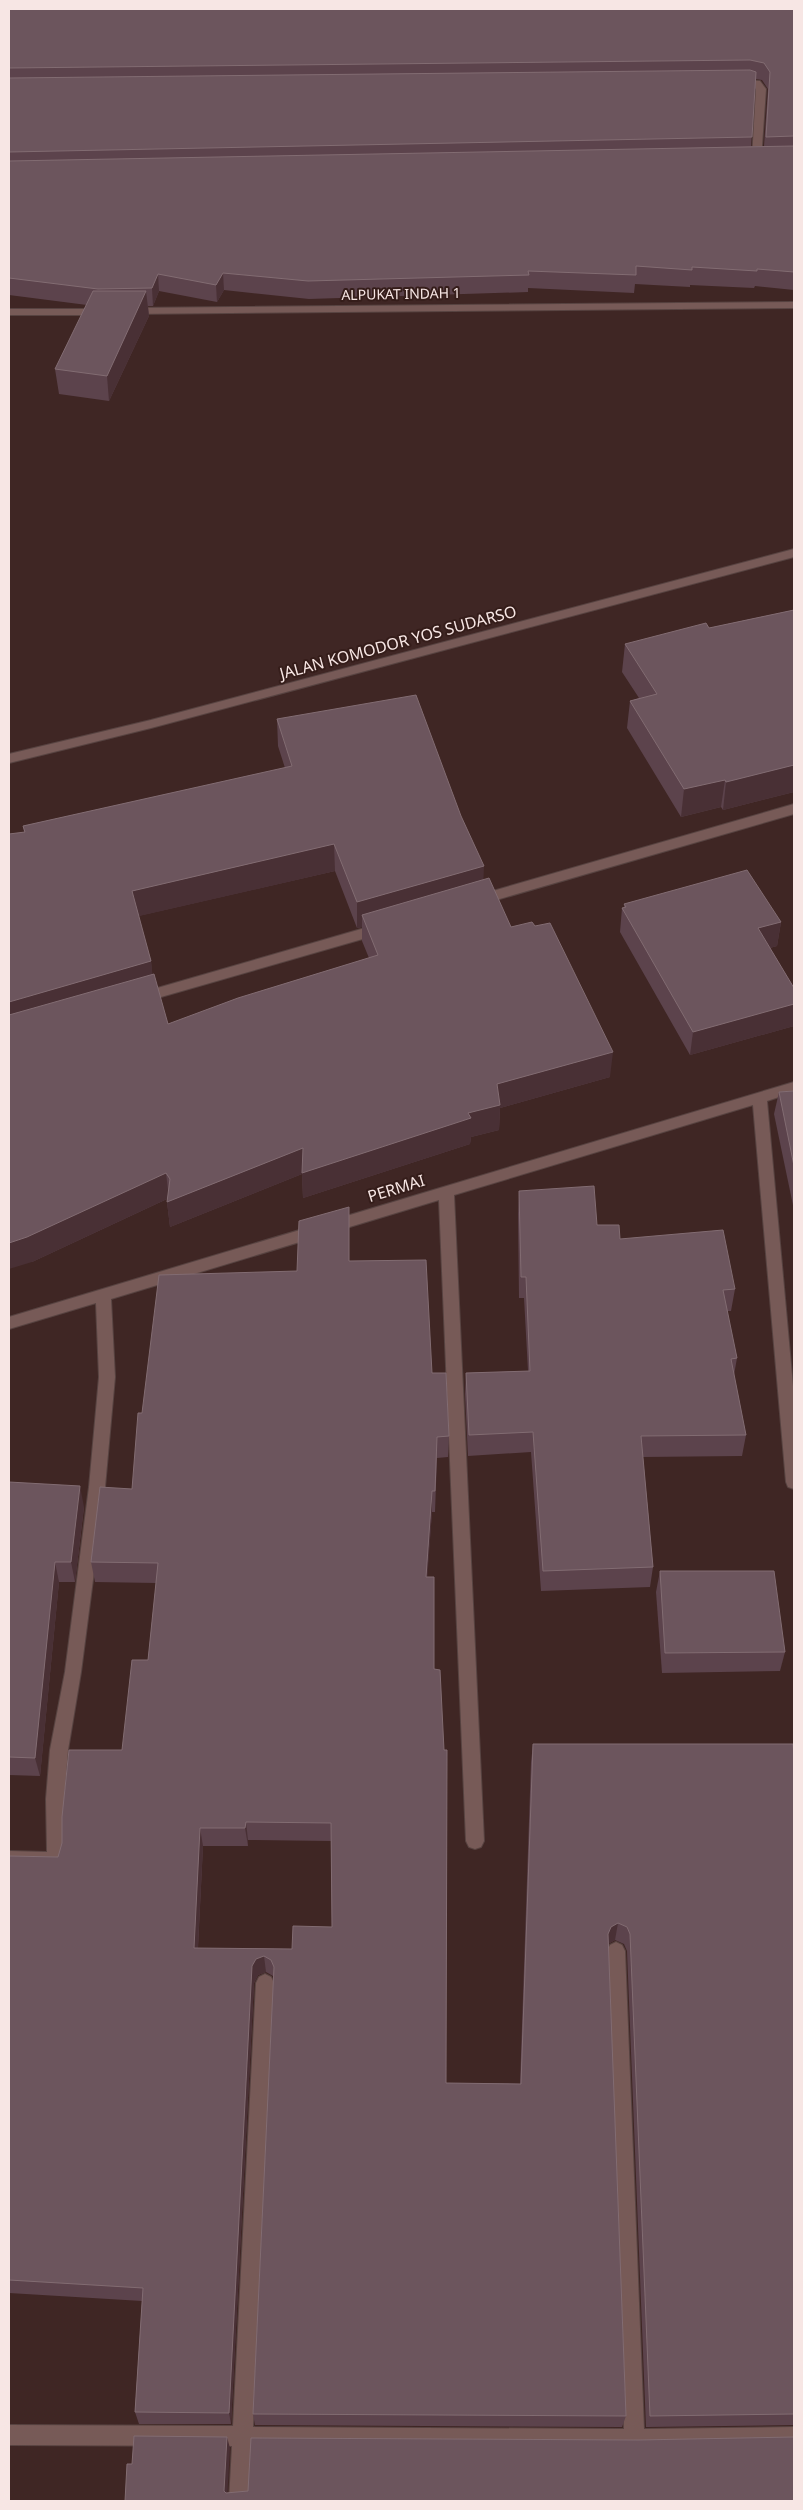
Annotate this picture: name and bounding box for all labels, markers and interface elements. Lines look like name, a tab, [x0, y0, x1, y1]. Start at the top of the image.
street label: ALPUKAT INDAH 1	[341, 283, 461, 304]
street label: JALAN KOMODOR YOS SUDARSO	[275, 600, 519, 685]
street label: PERMAI	[365, 1169, 427, 1207]

